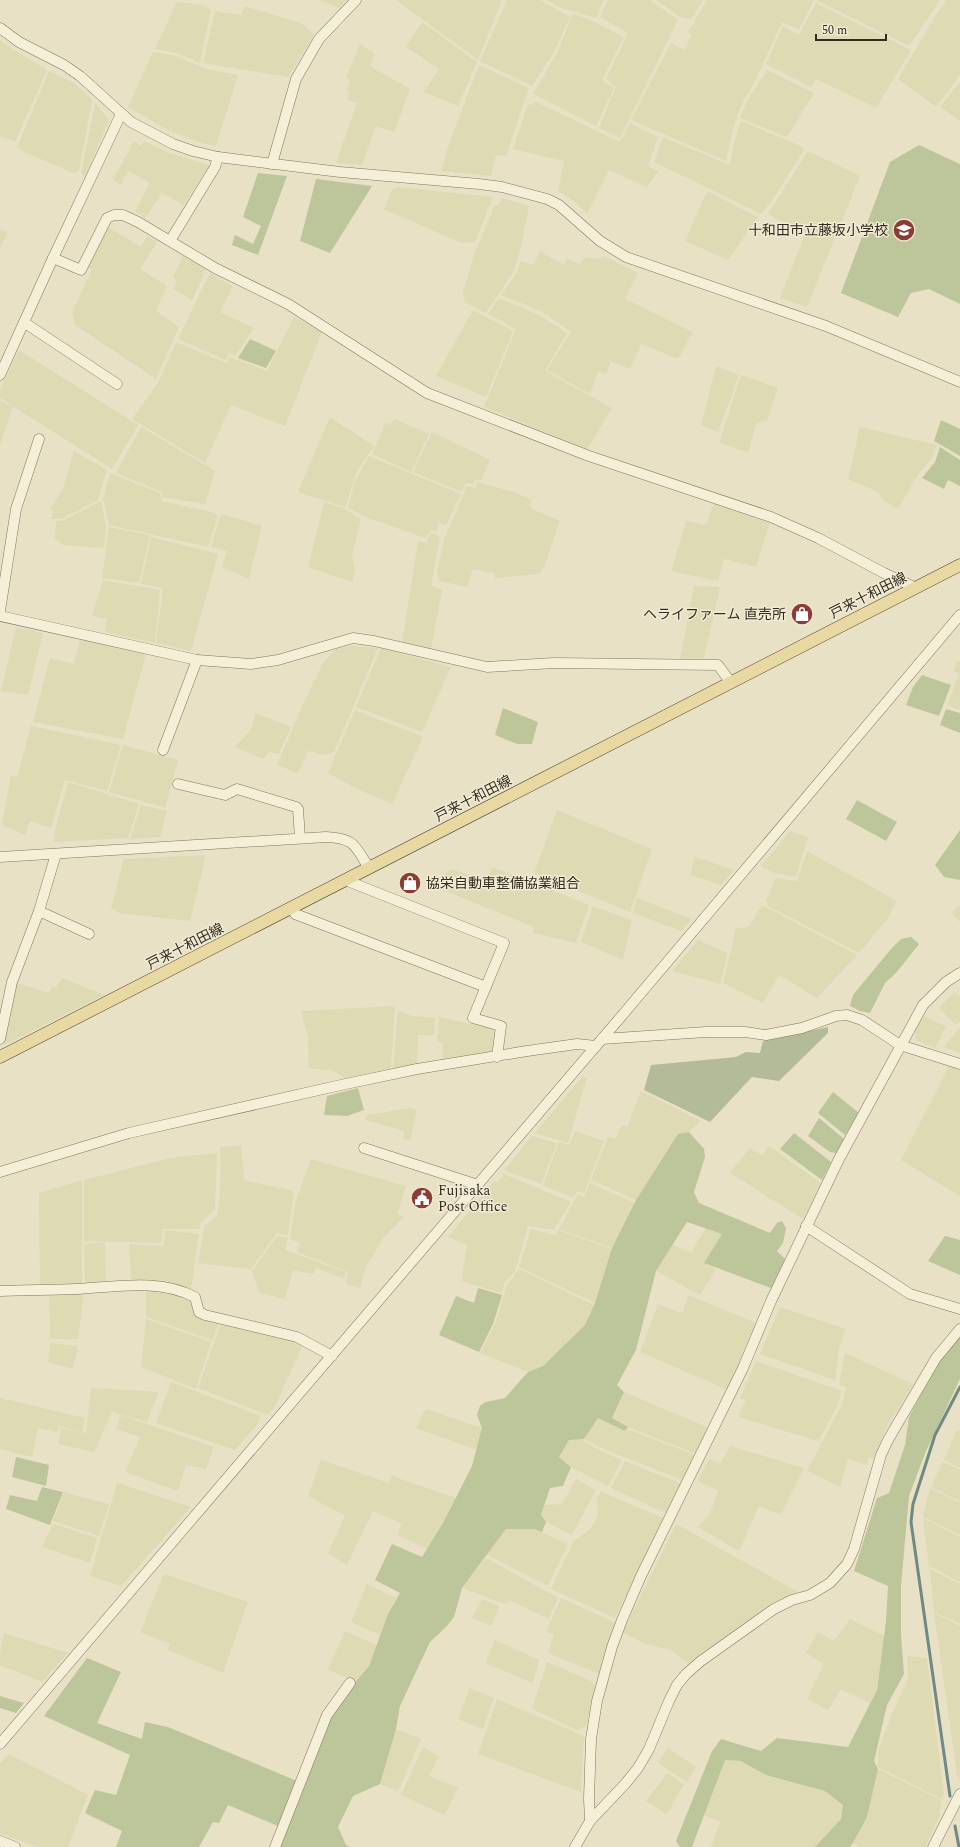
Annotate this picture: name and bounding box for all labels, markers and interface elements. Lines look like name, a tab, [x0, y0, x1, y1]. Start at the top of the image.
scale bar	[816, 16, 886, 42]
text: 50 m	[822, 21, 847, 40]
school or university icon: 十和田市立藤坂小学校	[891, 217, 917, 243]
place label: 十和田市立藤坂小学校	[748, 220, 888, 241]
street label: 戸来十和田線	[826, 567, 910, 624]
shop icon: ヘライファーム 直売所	[789, 601, 815, 627]
place label: ヘライファーム 直売所	[643, 604, 786, 625]
street label: 戸来十和田線	[431, 770, 515, 827]
shop icon: 協栄自動車整備協業組合	[397, 870, 423, 896]
place label: 協栄自動車整備協業組合	[426, 873, 580, 894]
street label: 戸来十和田線	[143, 918, 227, 975]
place label: Fujisaka Post Office	[438, 1180, 508, 1217]
public building icon: Fujisaka Post Office	[409, 1185, 435, 1211]

